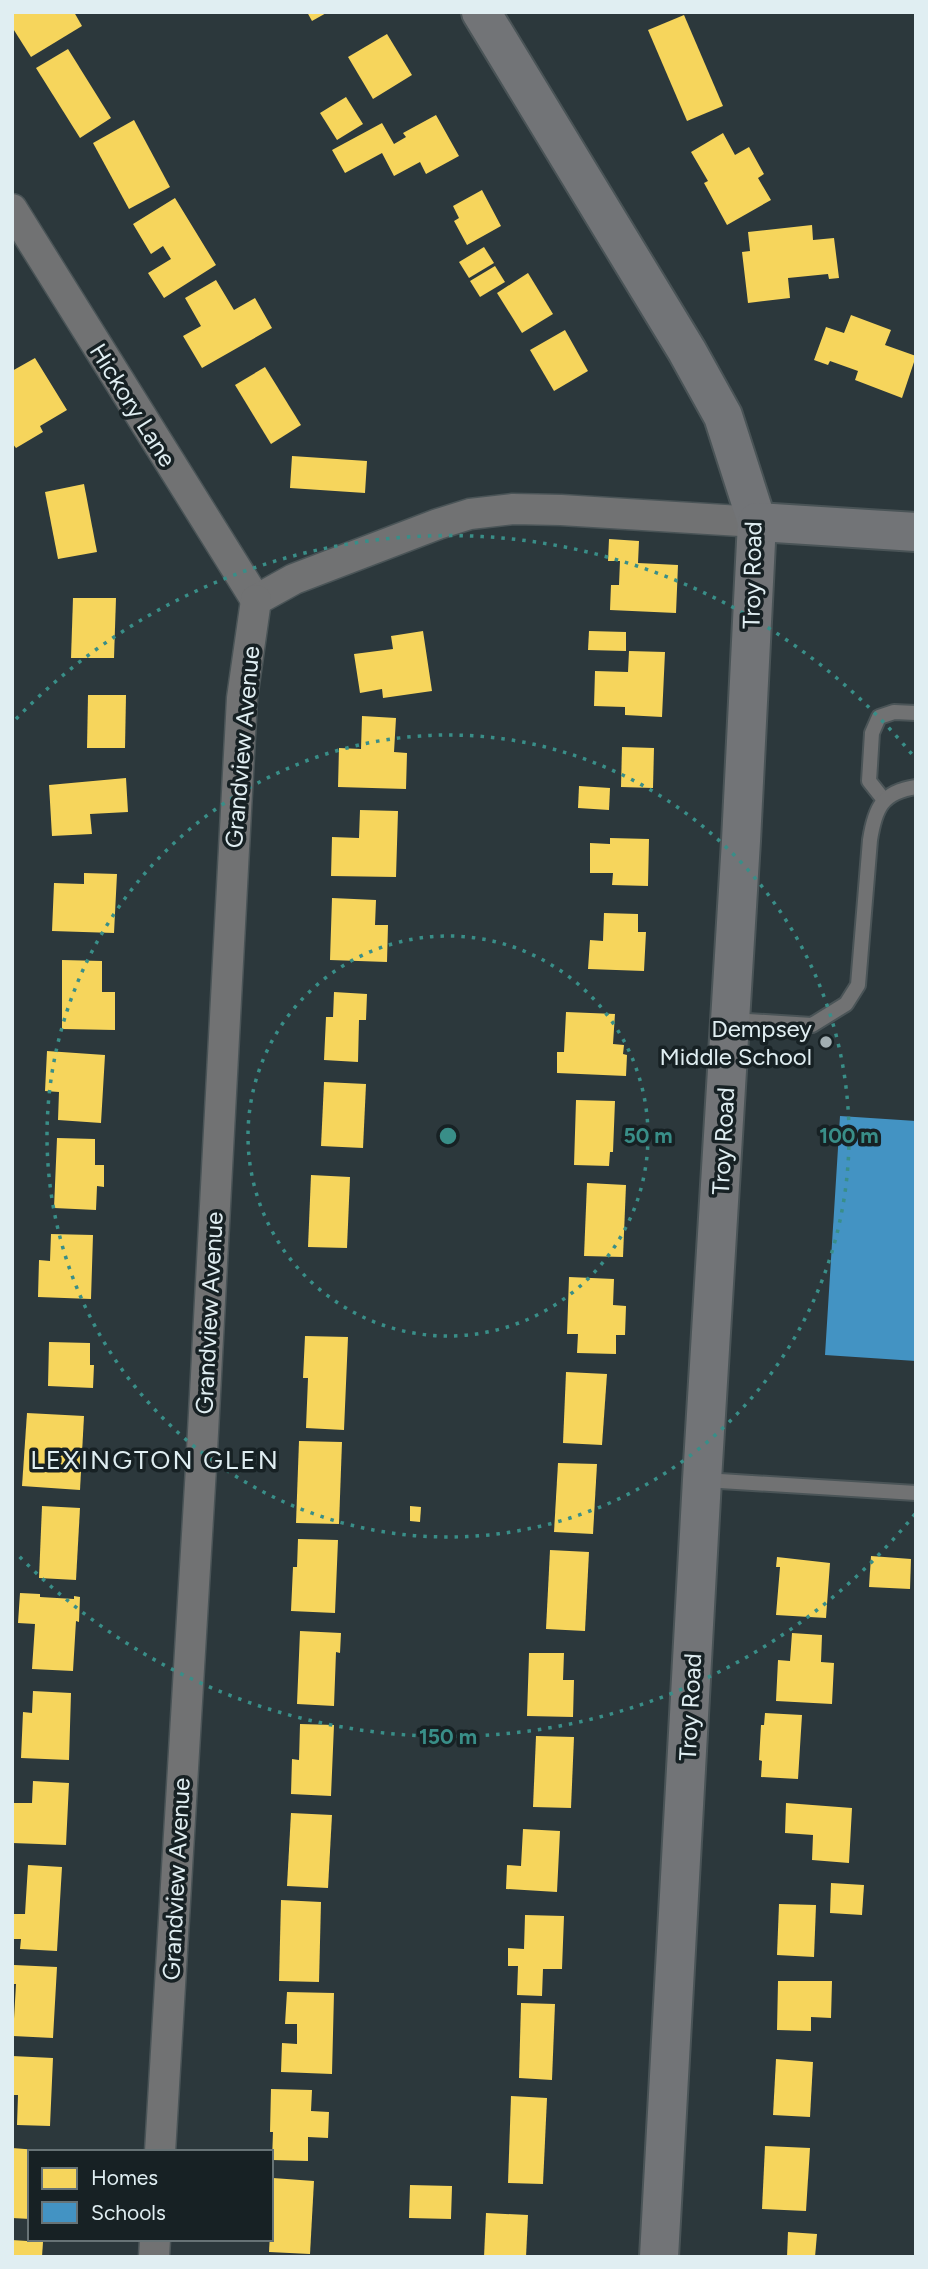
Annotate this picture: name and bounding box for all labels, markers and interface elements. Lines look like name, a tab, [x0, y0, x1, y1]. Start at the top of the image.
street label: Hickory Lane	[84, 338, 182, 472]
street label: Troy Road	[737, 521, 767, 629]
street label: Grandview Avenue	[219, 645, 265, 849]
place label: Dempsey Middle School	[659, 1014, 812, 1071]
marker: Dempsey Middle School	[818, 1034, 834, 1050]
street label: Troy Road	[706, 1086, 740, 1196]
text: 50 m	[623, 1123, 673, 1148]
text: 100 m	[819, 1123, 879, 1148]
centre of rings	[436, 1124, 460, 1148]
street label: Grandview Avenue	[189, 1211, 229, 1415]
district label: LEXINGTON GLEN	[30, 1444, 280, 1476]
street label: Troy Road	[673, 1652, 707, 1762]
text: 150 m	[419, 1724, 477, 1749]
street label: Grandview Avenue	[156, 1777, 196, 1981]
legend	[28, 2150, 273, 2241]
text: Homes	[91, 2165, 158, 2190]
text: Schools	[91, 2200, 166, 2225]

